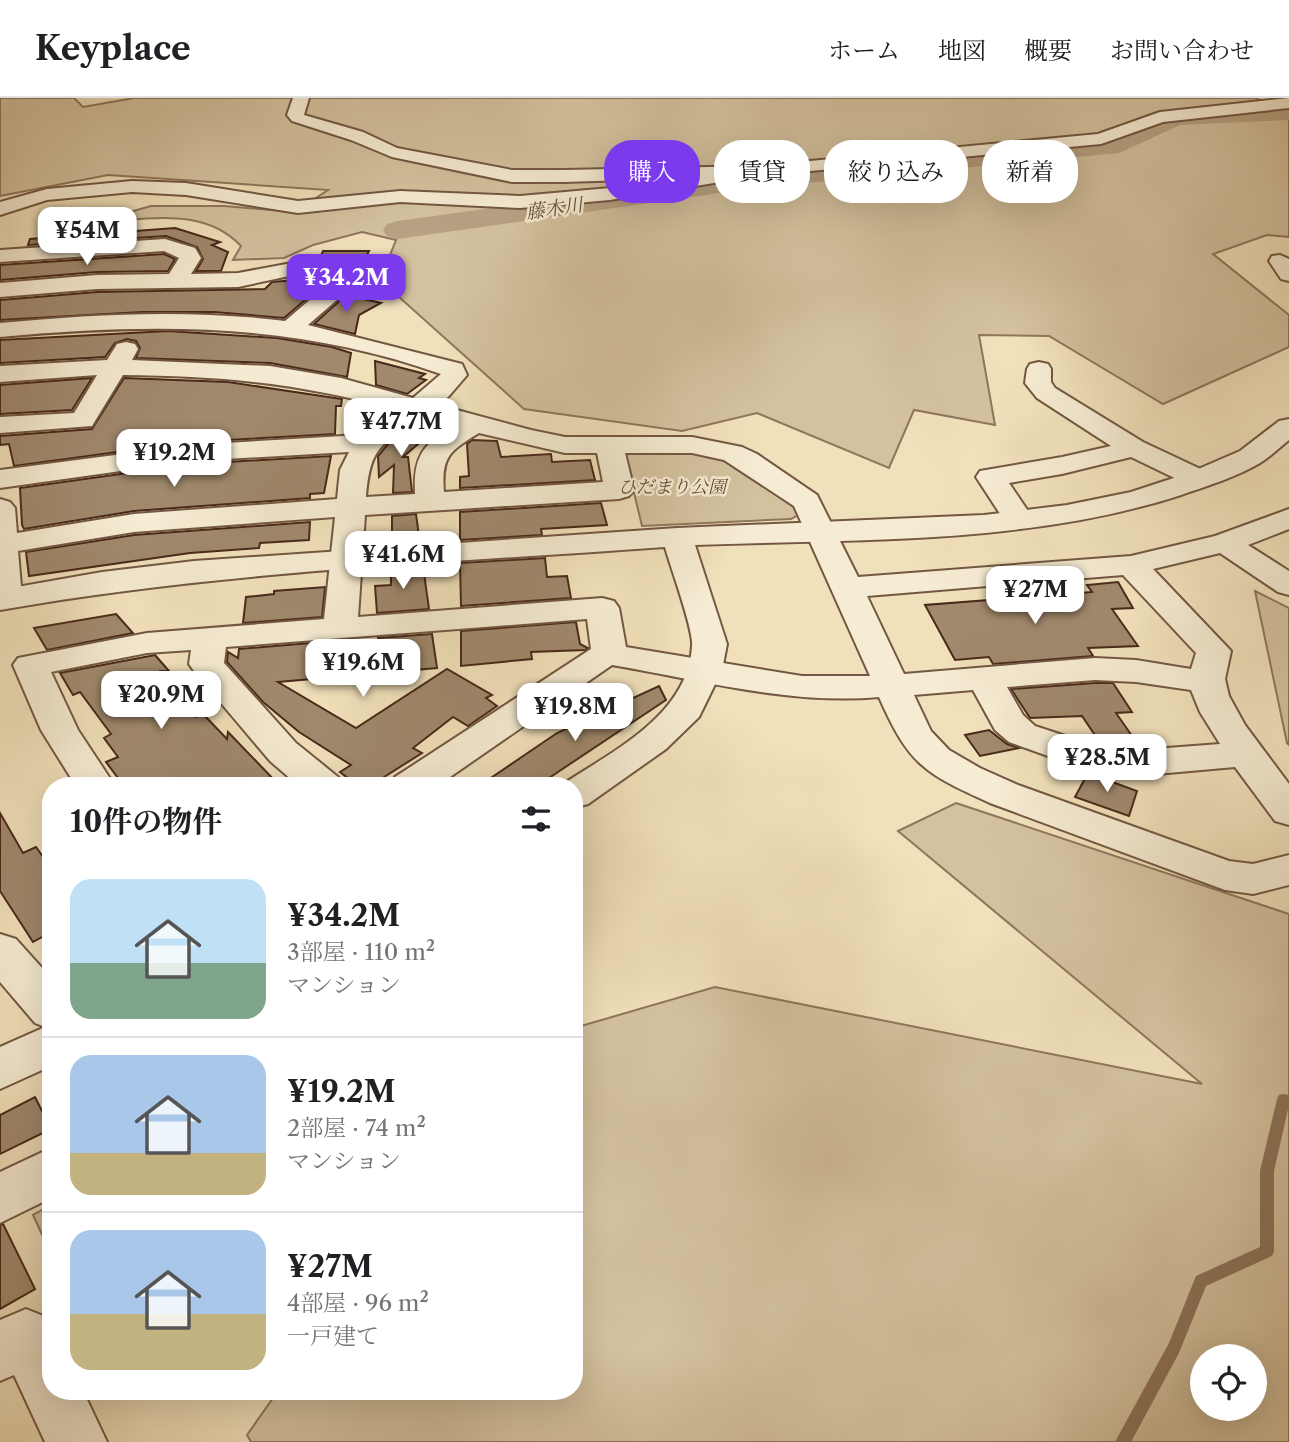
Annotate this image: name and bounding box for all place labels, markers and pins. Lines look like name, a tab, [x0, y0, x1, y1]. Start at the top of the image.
pin: ¥54M	[46, 208, 128, 267]
pin: ¥34.2M	[289, 254, 403, 314]
pin: ¥47.7M	[344, 398, 458, 458]
pin: ¥19.2M	[117, 430, 231, 489]
pin: ¥41.6M	[346, 532, 460, 591]
pin: ¥27M	[994, 566, 1076, 626]
pin: ¥19.6M	[306, 640, 420, 699]
pin: ¥20.9M	[104, 672, 218, 731]
pin: ¥19.8M	[518, 684, 632, 743]
pin: ¥28.5M	[1050, 734, 1164, 794]

